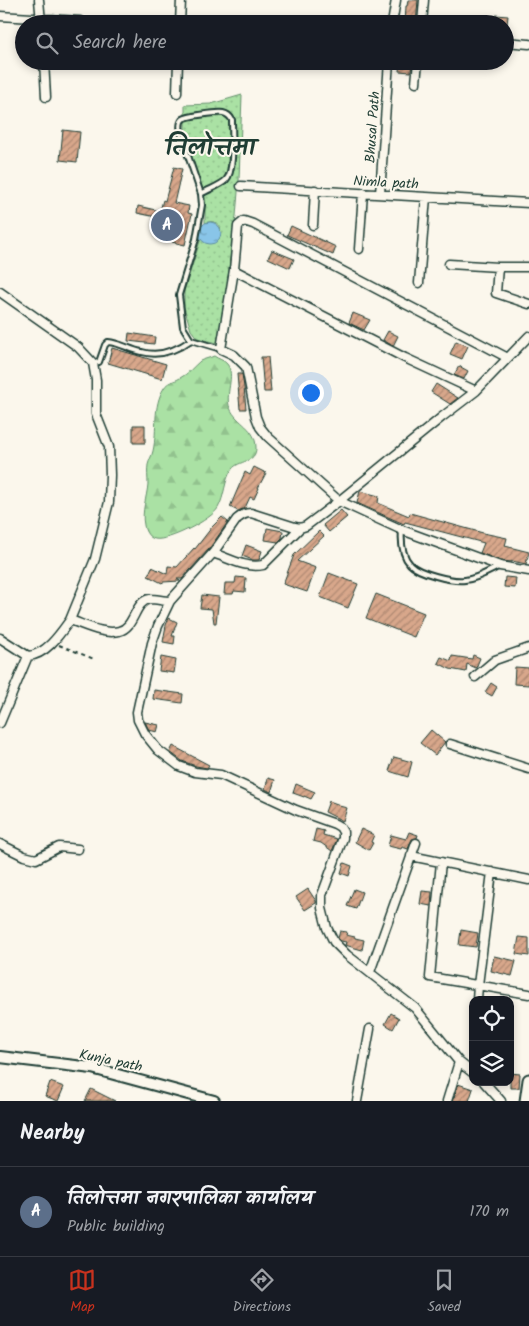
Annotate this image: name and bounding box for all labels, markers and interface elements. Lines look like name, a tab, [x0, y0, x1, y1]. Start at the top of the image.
search box	[15, 15, 514, 70]
text: Search here	[73, 28, 167, 58]
icon: search	[33, 29, 61, 57]
street label: Bhusal Path	[360, 90, 386, 164]
district label: तिलोत्तमा	[164, 129, 260, 168]
street label: Nimla path	[353, 170, 419, 196]
pin: A	[151, 206, 183, 244]
your location	[298, 380, 324, 406]
map controls	[469, 996, 514, 1086]
button: locate	[469, 996, 514, 1041]
button: layers	[469, 1041, 514, 1086]
street label: Kunja path	[77, 1044, 145, 1078]
text: Nearby	[20, 1117, 85, 1150]
text: तिलोत्तमा नगरपालिका कार्यालय	[67, 1184, 313, 1214]
text: A	[31, 1199, 41, 1224]
text: 170 m	[469, 1199, 509, 1224]
text: Public building	[67, 1214, 165, 1239]
tab: Map	[68, 1266, 96, 1318]
tab: Directions	[233, 1266, 291, 1318]
tab: Saved	[427, 1266, 461, 1318]

